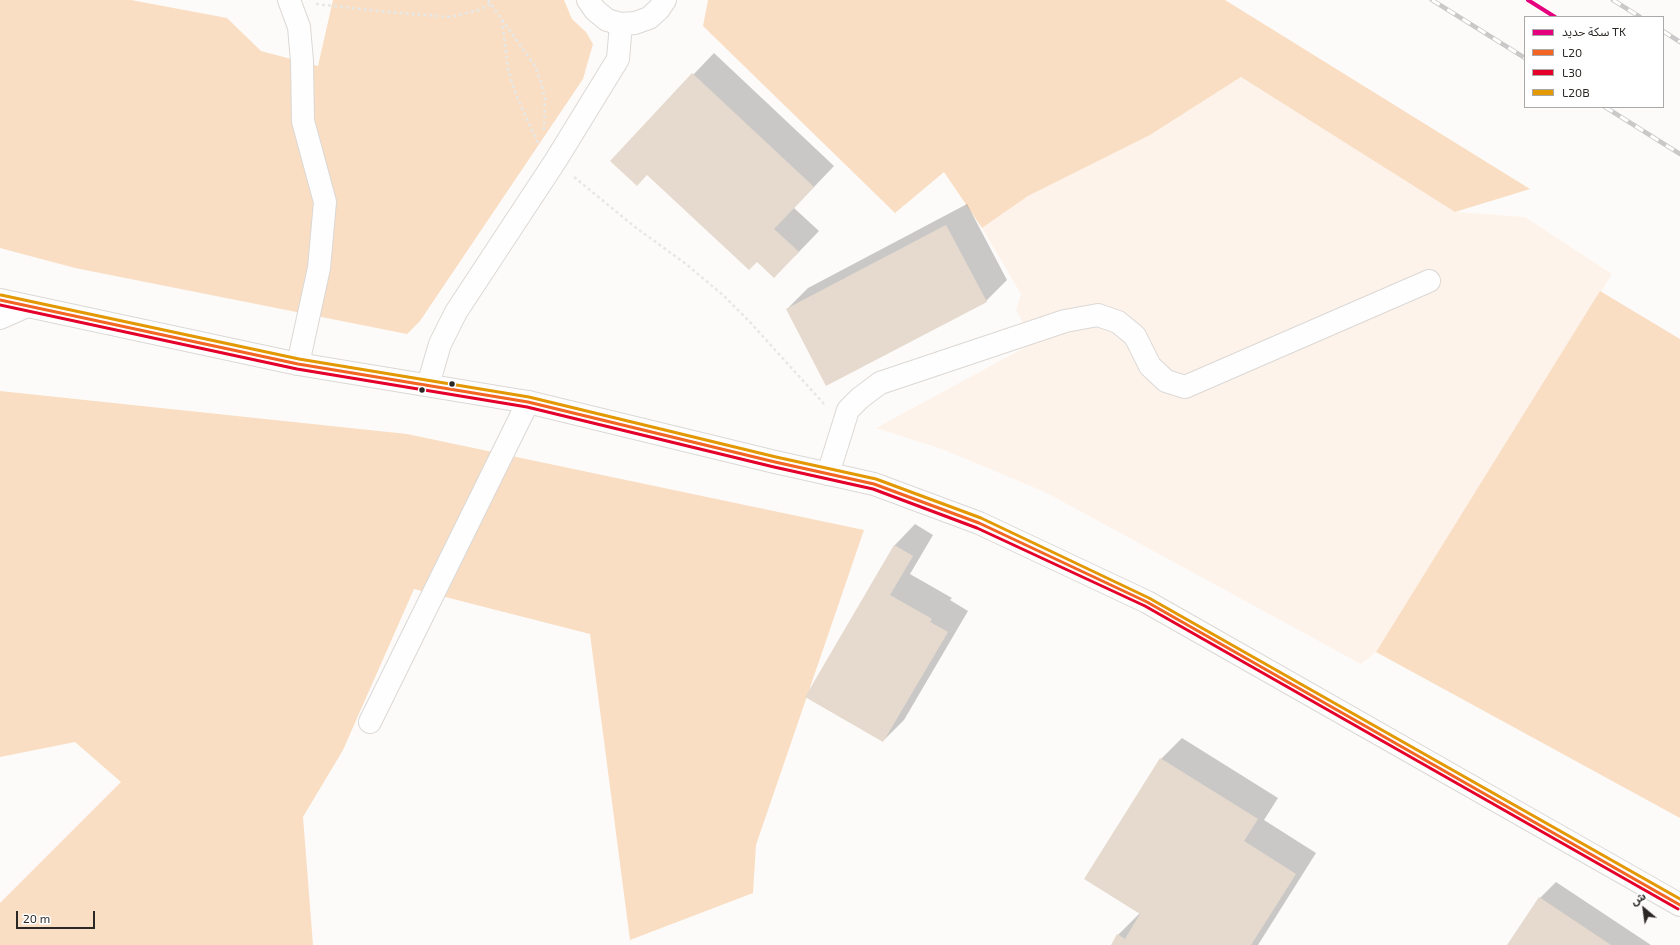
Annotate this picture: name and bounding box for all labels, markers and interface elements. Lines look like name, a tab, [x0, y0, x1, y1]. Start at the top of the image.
legend	[1524, 16, 1664, 108]
text: سكة حديد TK	[1562, 24, 1626, 38]
text: L20	[1562, 45, 1582, 59]
text: L30	[1562, 65, 1582, 79]
text: L20B	[1562, 85, 1590, 99]
unlabelled marker	[447, 379, 457, 389]
unlabelled marker	[417, 385, 427, 395]
north arrow	[1624, 889, 1664, 929]
text: ش	[1628, 889, 1648, 907]
scale bar	[18, 903, 97, 929]
text: 20 m	[23, 911, 50, 925]

